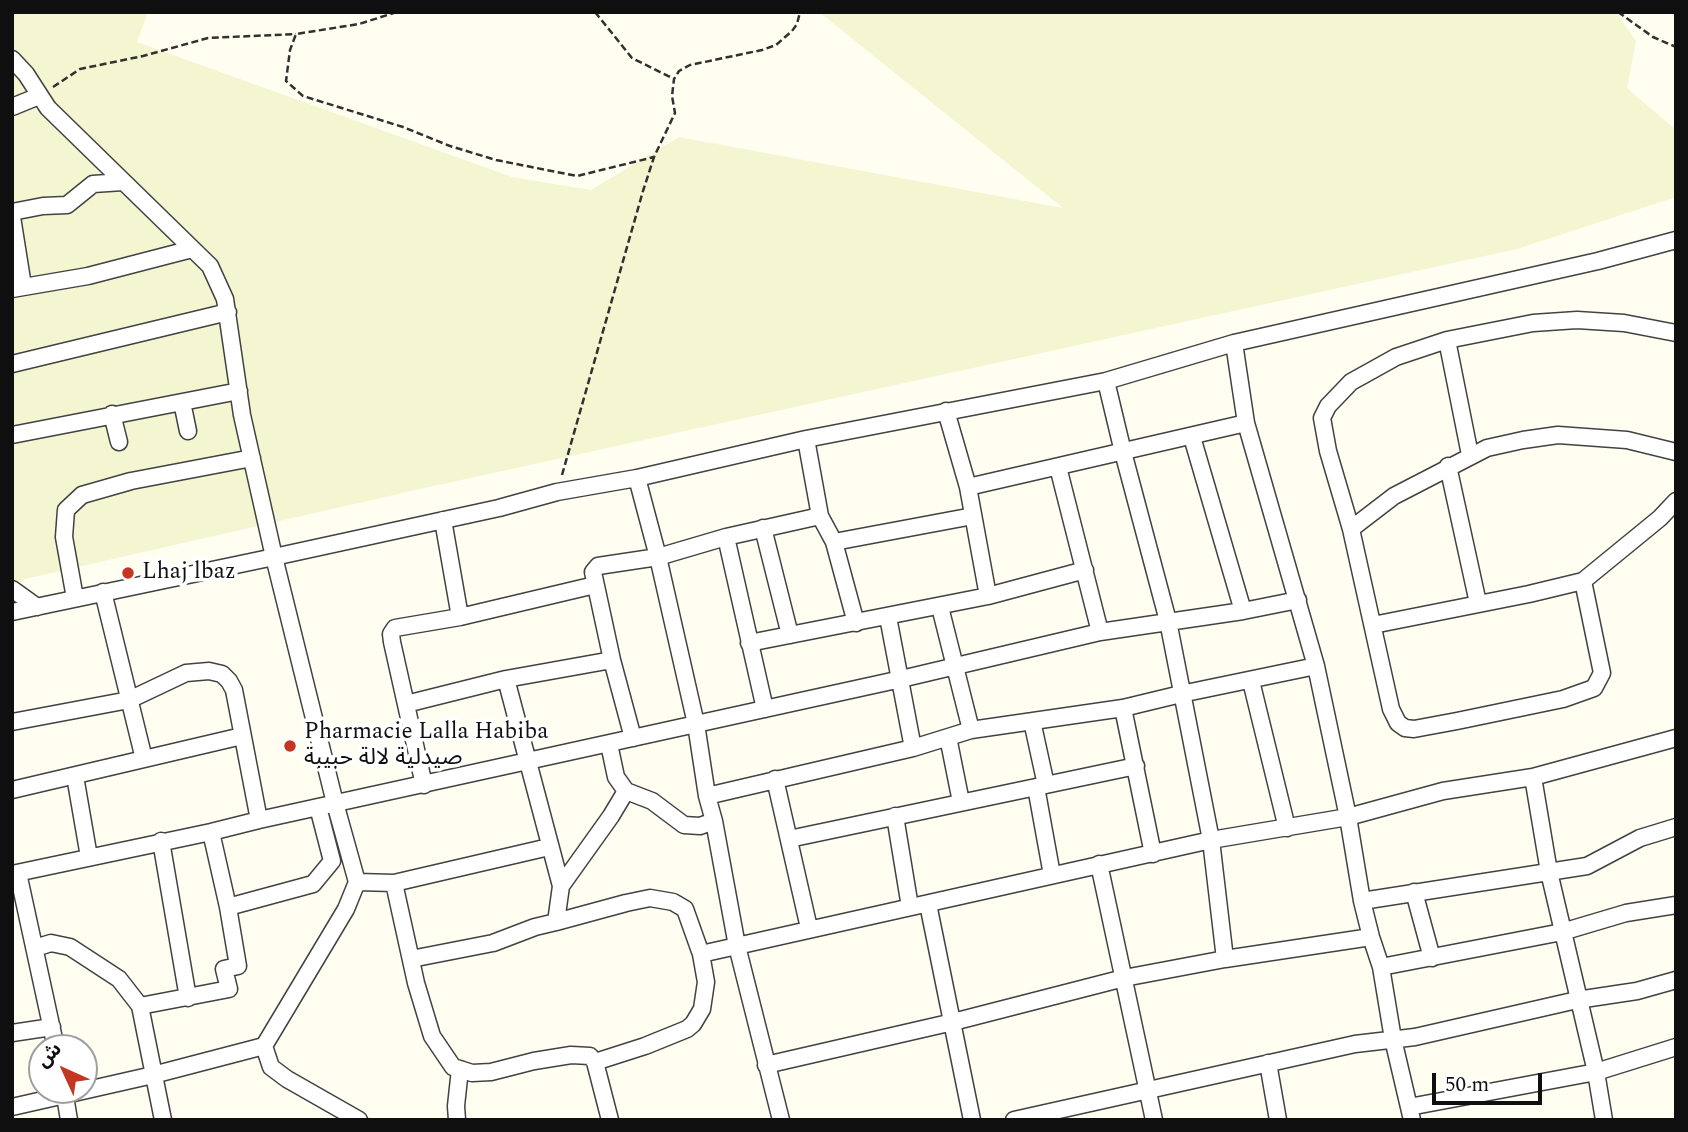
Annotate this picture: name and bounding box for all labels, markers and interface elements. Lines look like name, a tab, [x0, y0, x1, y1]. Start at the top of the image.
place label: Lhaj lbaz	[142, 559, 236, 587]
marker: Lhaj lbaz	[120, 565, 136, 581]
place label: Pharmacie Lalla Habiba صيدلية لالة حبيبة	[304, 719, 549, 773]
marker: Pharmacie Lalla Habiba صيدلية لالة حبيبة	[282, 738, 298, 754]
north arrow	[28, 1034, 98, 1104]
text: ش	[30, 1036, 69, 1075]
scale bar	[1436, 1058, 1546, 1102]
text: 50 m	[1445, 1069, 1489, 1101]

